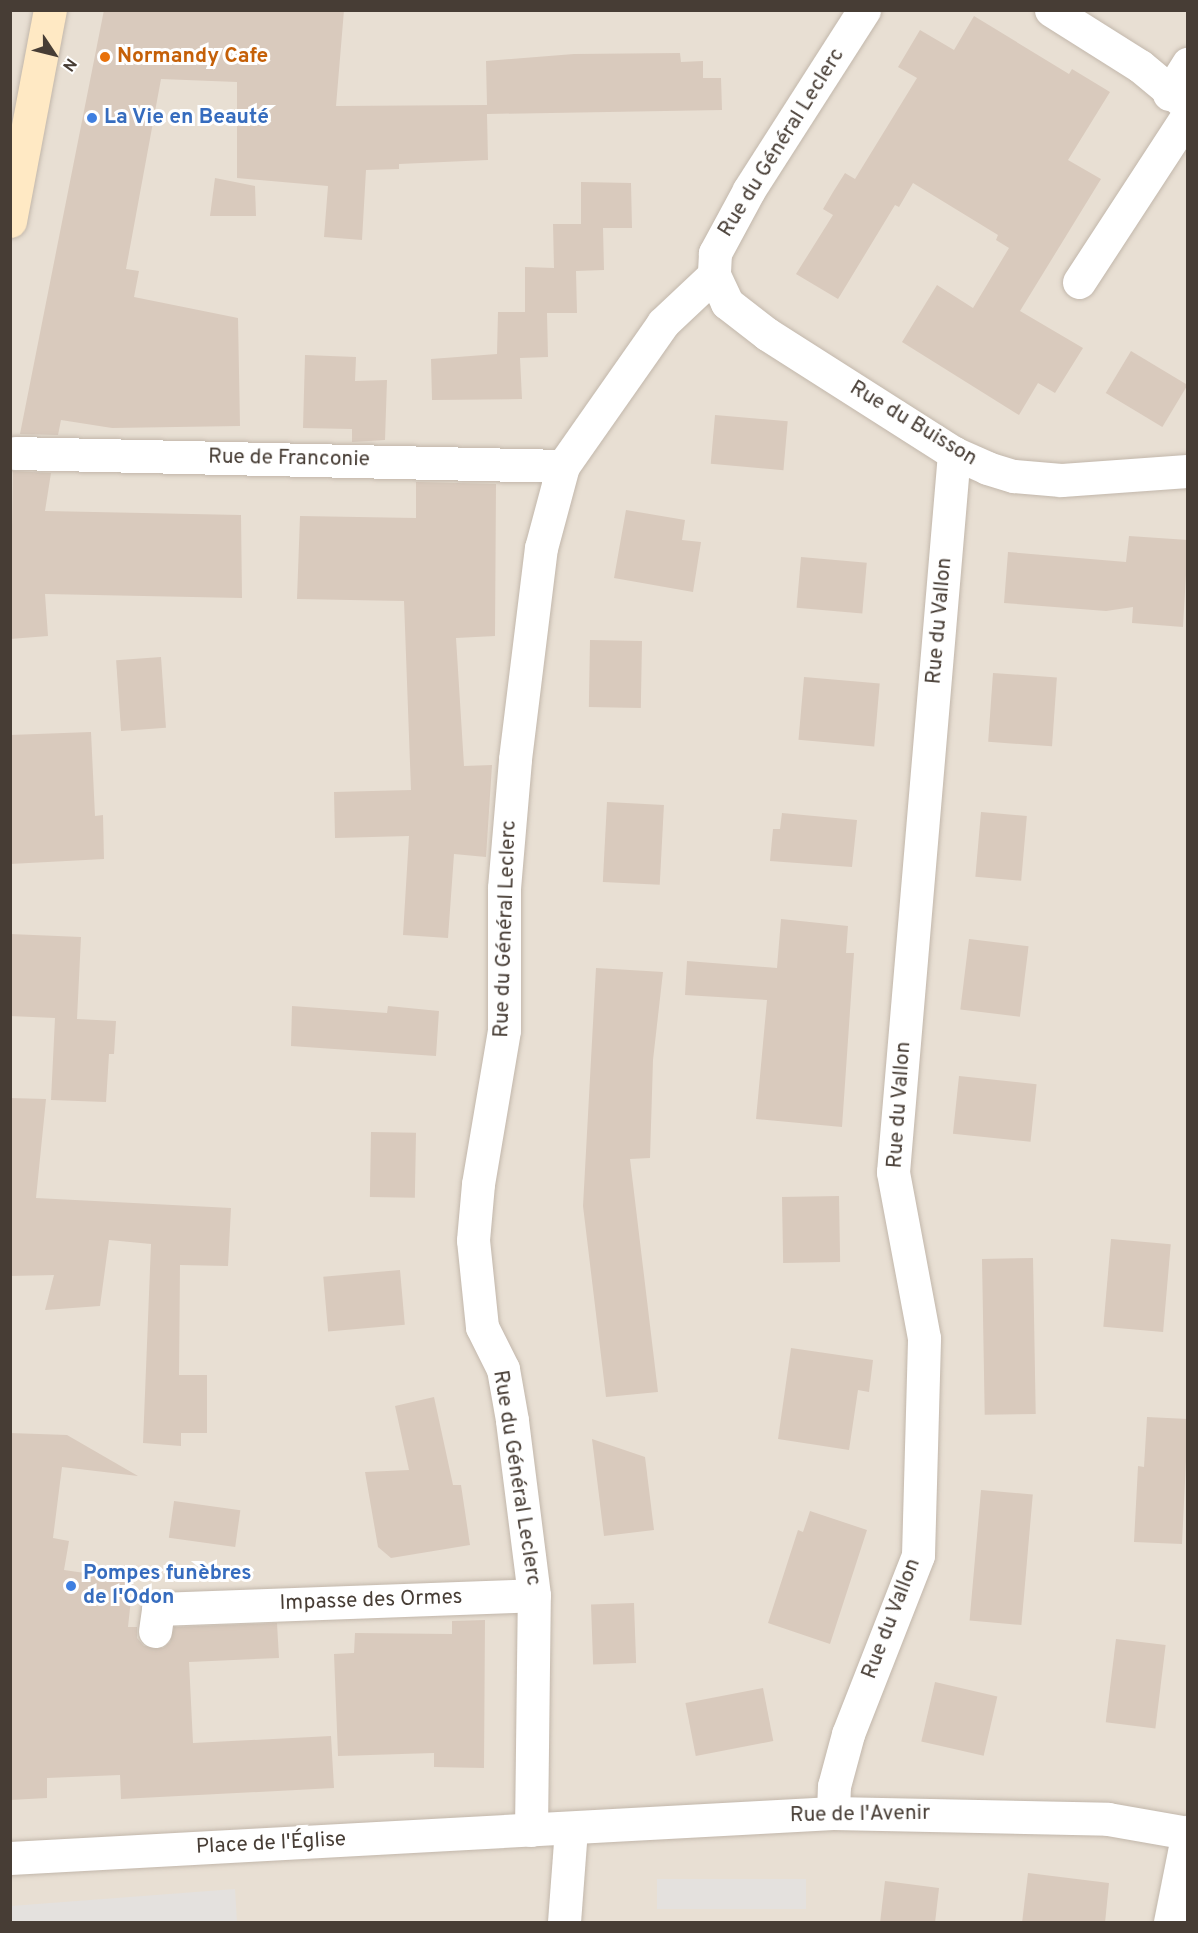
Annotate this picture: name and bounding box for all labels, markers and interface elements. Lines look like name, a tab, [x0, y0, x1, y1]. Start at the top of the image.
north arrow	[24, 24, 84, 84]
place label: Normandy Cafe	[117, 44, 268, 70]
street label: Rue du Général Leclerc	[714, 44, 850, 242]
marker: Normandy Cafe	[98, 50, 112, 64]
text: N	[57, 54, 80, 75]
place label: La Vie en Beauté	[104, 105, 270, 131]
marker: La Vie en Beauté	[85, 111, 99, 125]
street label: Rue du Buisson	[845, 376, 981, 472]
street label: Rue de Franconie	[208, 445, 370, 473]
street label: Rue du Vallon	[922, 556, 958, 686]
street label: Rue du Général Leclerc	[490, 820, 522, 1038]
street label: Rue du Vallon	[883, 1040, 917, 1170]
street label: Rue du Général Leclerc	[487, 1369, 545, 1587]
street label: Rue du Vallon	[857, 1555, 927, 1683]
place label: Pompes funèbres de l'Odon	[83, 1561, 252, 1611]
marker: Pompes funèbres de l'Odon	[64, 1579, 78, 1593]
street label: Impasse des Ormes	[279, 1585, 463, 1617]
street label: Rue de l'Avenir	[790, 1801, 930, 1829]
street label: Place de l'Église	[195, 1827, 347, 1861]

